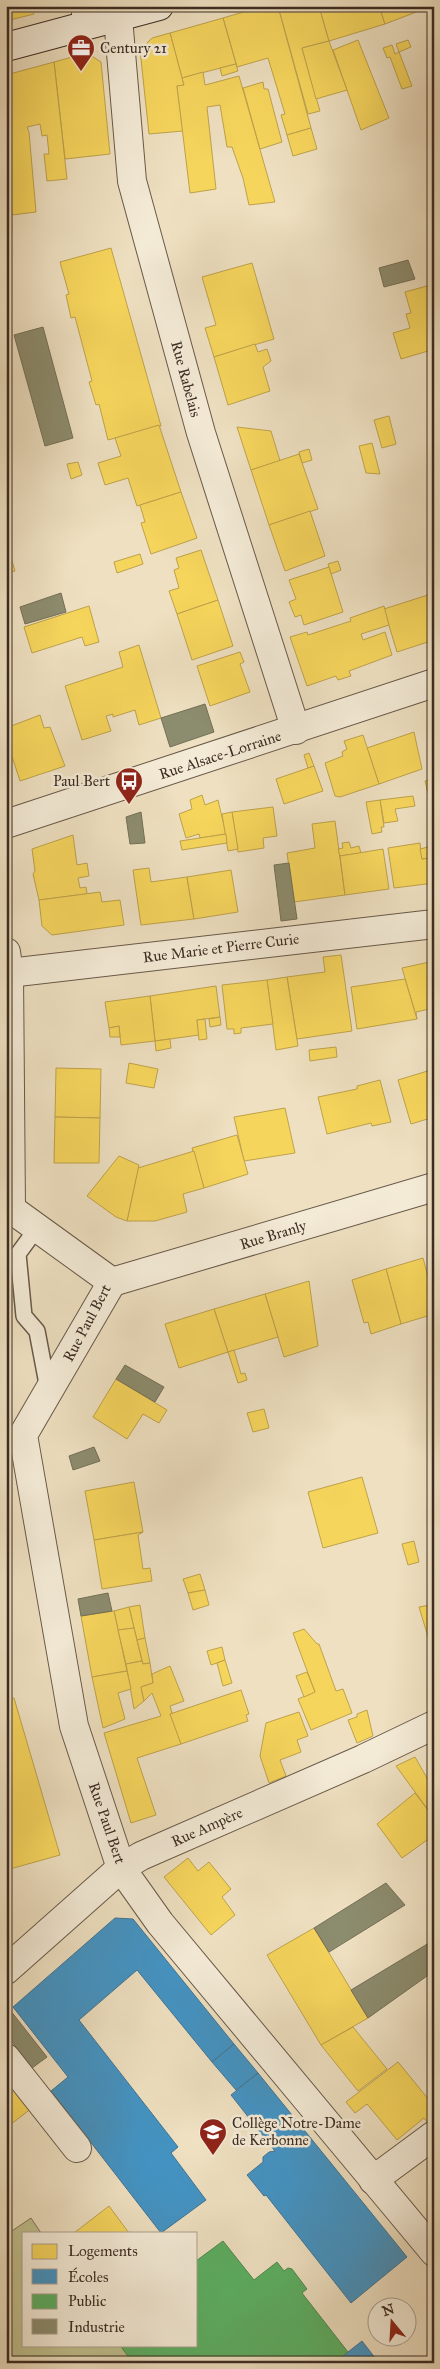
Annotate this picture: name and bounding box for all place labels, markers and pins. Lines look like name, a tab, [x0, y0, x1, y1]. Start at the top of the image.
office icon: Century 21	[66, 33, 96, 72]
place label: Century 21	[100, 39, 167, 57]
bus stop icon: Paul Bert	[114, 766, 144, 805]
place label: Paul Bert	[53, 772, 111, 790]
place label: Collège Notre-Dame de Kerbonne	[232, 2114, 361, 2149]
school or university icon: Collège Notre-Dame de Kerbonne	[198, 2117, 228, 2156]

